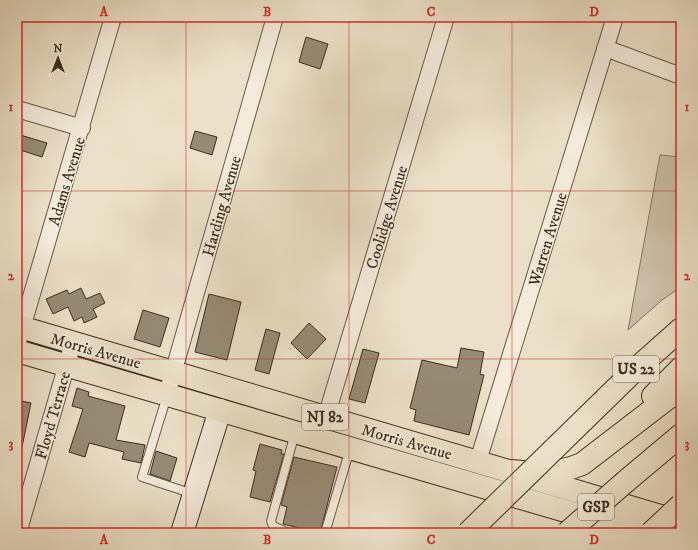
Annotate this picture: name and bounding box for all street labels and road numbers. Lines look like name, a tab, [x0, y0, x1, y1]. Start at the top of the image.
street label: Adams Avenue	[44, 134, 90, 228]
street label: Harding Avenue	[198, 153, 246, 259]
street label: Coolidge Avenue	[362, 163, 412, 271]
street label: Warren Avenue	[524, 190, 572, 290]
street label: Morris Avenue	[48, 329, 144, 374]
road number: US 22	[613, 356, 659, 382]
street label: Floyd Terrace	[31, 369, 75, 462]
road number: NJ 82	[302, 404, 348, 430]
street label: Morris Avenue	[359, 420, 455, 465]
road number: GSP	[578, 494, 614, 520]

